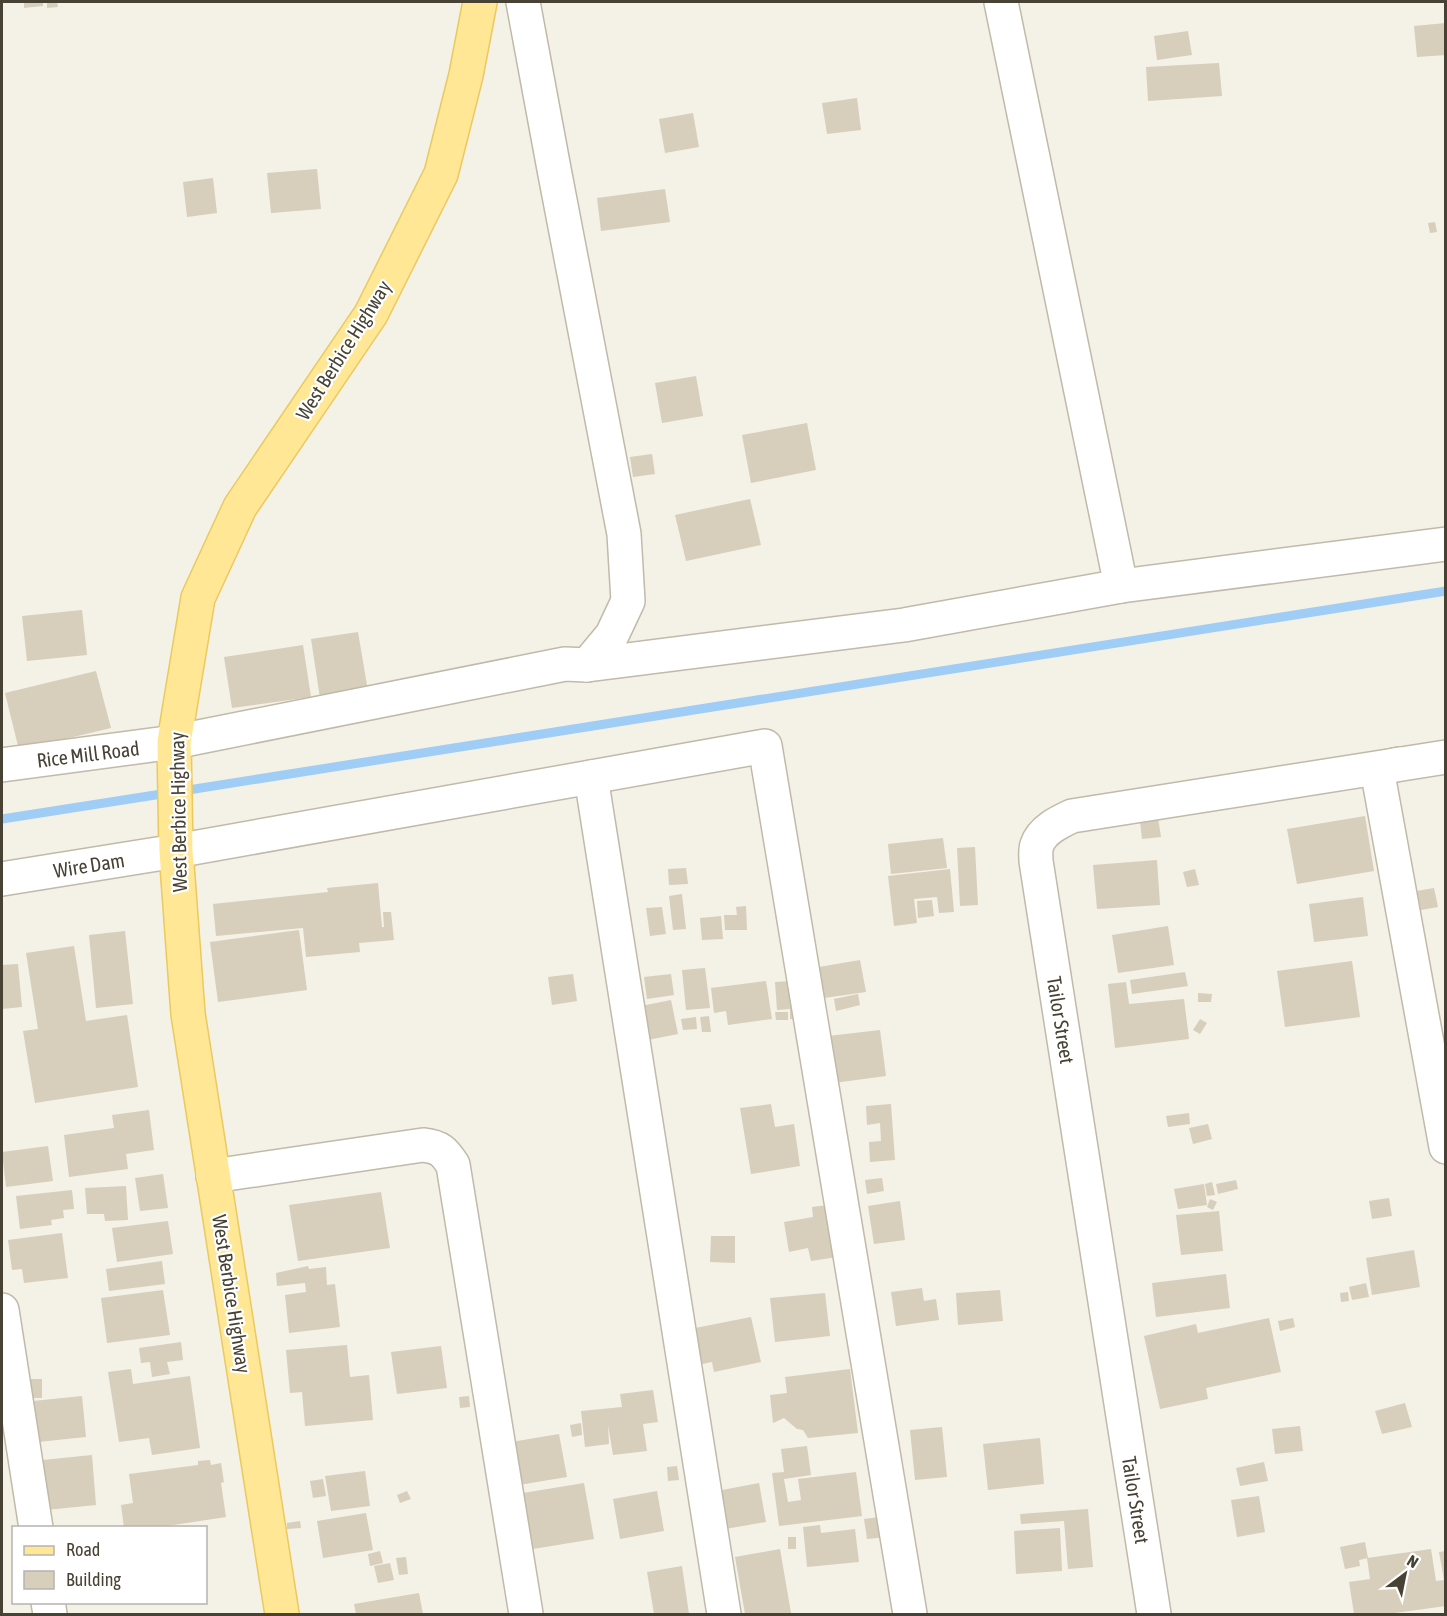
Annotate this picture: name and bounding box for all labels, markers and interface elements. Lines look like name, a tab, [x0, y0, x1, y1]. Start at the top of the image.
street label: West Berbice Highway	[291, 276, 395, 424]
street label: West Berbice Highway	[165, 732, 191, 892]
street label: Rice Mill Road	[35, 736, 141, 772]
street label: Wire Dam	[52, 848, 126, 882]
street label: Tailor Street	[1043, 975, 1079, 1066]
street label: West Berbice Highway	[208, 1213, 256, 1375]
street label: Tailor Street	[1118, 1455, 1154, 1546]
legend	[12, 1526, 207, 1604]
text: Road	[66, 1539, 100, 1560]
north arrow	[1375, 1544, 1435, 1604]
text: N	[1404, 1551, 1422, 1571]
text: Building	[66, 1569, 121, 1590]

